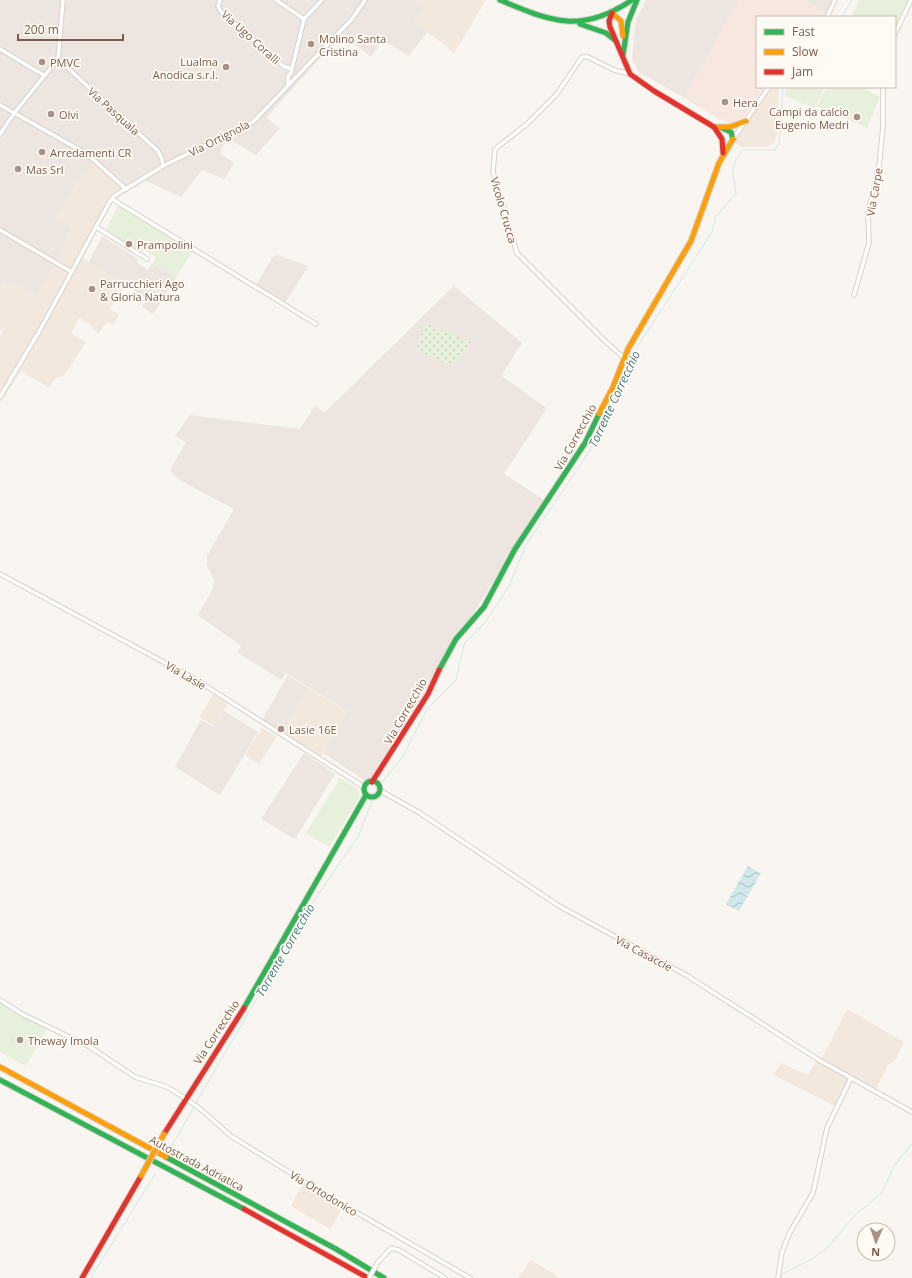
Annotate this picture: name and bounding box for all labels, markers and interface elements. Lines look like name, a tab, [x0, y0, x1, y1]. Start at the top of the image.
street label: Via Ugo Coralli	[218, 7, 284, 67]
scale bar	[18, 16, 123, 42]
legend	[756, 16, 896, 88]
text: 200 m	[24, 21, 59, 38]
text: Fast	[792, 23, 815, 40]
place label: Molino Santa Cristina	[319, 31, 386, 59]
marker: Molino Santa Cristina	[306, 39, 316, 49]
text: Slow	[792, 43, 819, 60]
place label: Lualma Anodica s.r.l.	[153, 54, 218, 82]
place label: PMVC	[50, 55, 80, 70]
marker: PMVC	[37, 57, 47, 67]
marker: Lualma Anodica s.r.l.	[221, 62, 231, 72]
text: Jam	[791, 63, 813, 80]
street label: Via Pasquala	[85, 84, 143, 138]
place label: Hera	[733, 95, 758, 110]
marker: Hera	[720, 97, 730, 107]
place label: Campi da calcio Eugenio Medri	[769, 104, 849, 132]
place label: Olvi	[59, 107, 79, 122]
marker: Olvi	[46, 109, 56, 119]
marker: Campi da calcio Eugenio Medri	[852, 112, 862, 122]
street label: Via Ortignola	[186, 116, 252, 160]
place label: Arredamenti CR	[50, 145, 132, 160]
marker: Arredamenti CR	[37, 147, 47, 157]
place label: Mas Srl	[26, 162, 63, 177]
marker: Mas Srl	[13, 164, 23, 174]
street label: Via Carpe	[862, 167, 886, 217]
street label: Vicolo Crucca	[487, 175, 521, 245]
place label: Prampolini	[137, 237, 193, 252]
marker: Prampolini	[124, 239, 134, 249]
place label: Parrucchieri Ago & Gloria Natura	[100, 276, 185, 304]
marker: Parrucchieri Ago & Gloria Natura	[87, 284, 97, 294]
water label: Torrente Correcchio	[584, 348, 644, 450]
street label: Via Correcchio	[551, 401, 600, 473]
street label: Via Lasie	[163, 657, 209, 693]
street label: Via Correcchio	[380, 675, 430, 747]
place label: Lasie 16E	[289, 722, 337, 737]
marker: Lasie 16E	[276, 724, 286, 734]
water label: Torrente Correcchio	[251, 900, 319, 1000]
street label: Via Casaccie	[613, 932, 675, 974]
street label: Via Correcchio	[190, 997, 243, 1067]
place label: Theway Imola	[28, 1033, 99, 1048]
marker: Theway Imola	[15, 1035, 25, 1045]
street label: Autostrada Adriatica	[147, 1132, 247, 1194]
street label: Via Ortodonico	[287, 1167, 361, 1219]
north arrow	[856, 1222, 896, 1262]
text: N	[871, 1245, 880, 1260]

